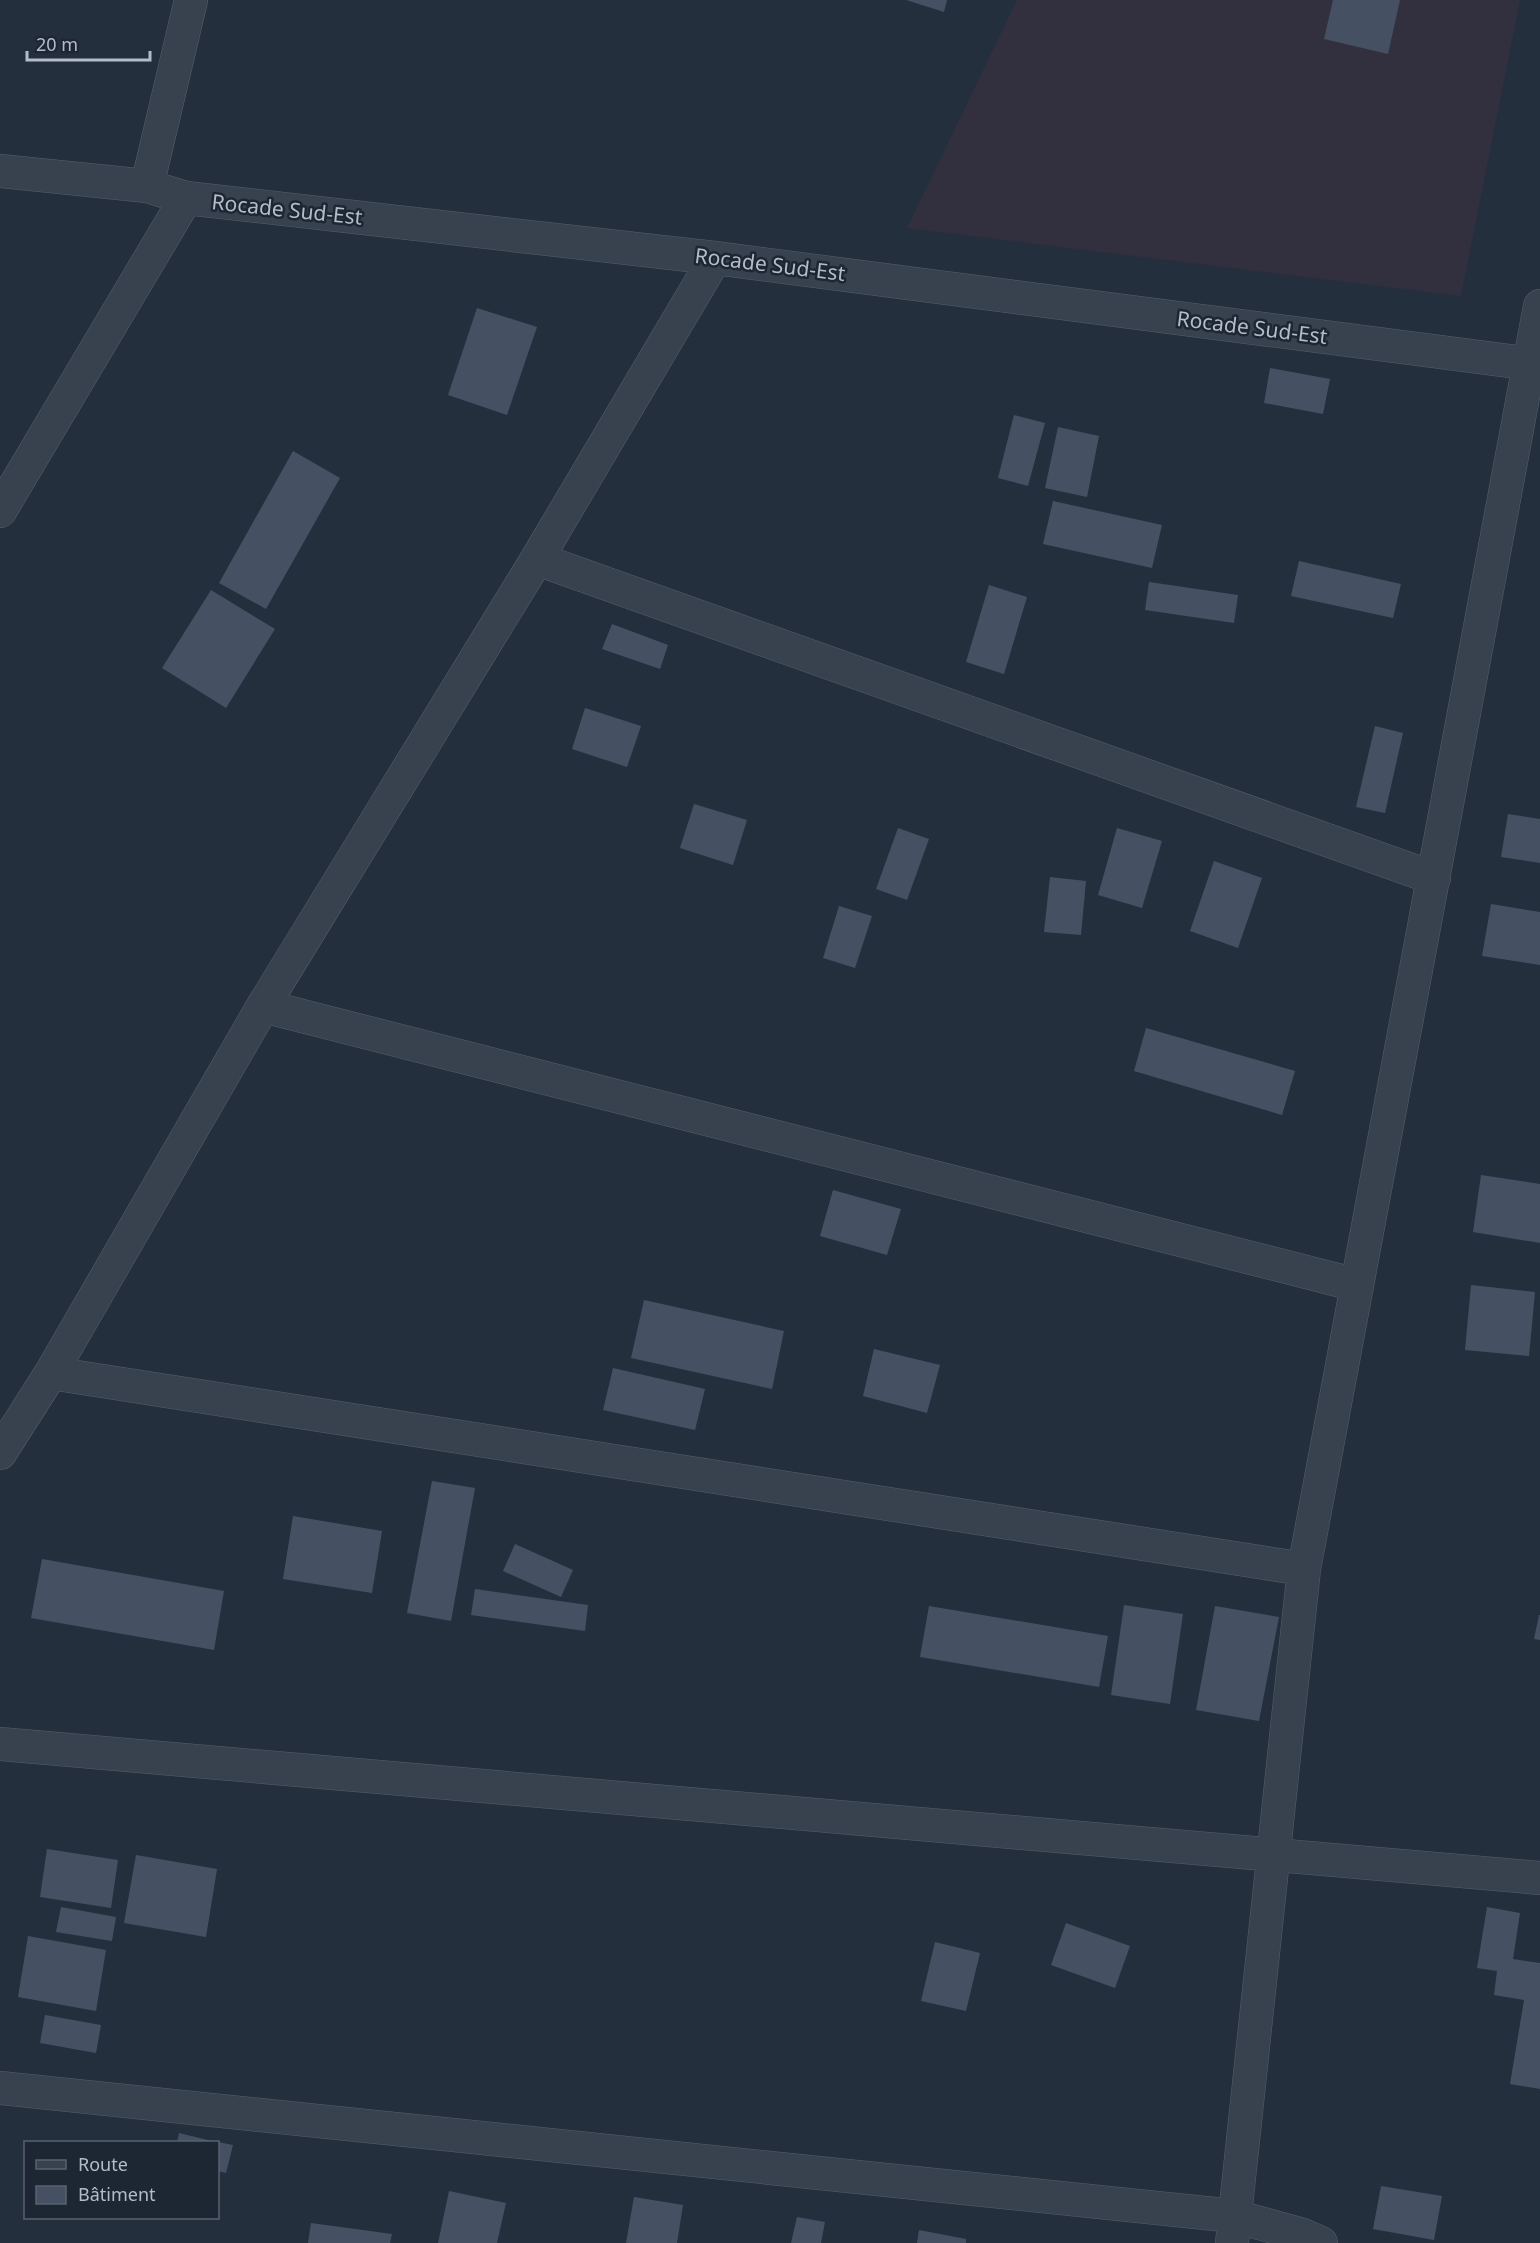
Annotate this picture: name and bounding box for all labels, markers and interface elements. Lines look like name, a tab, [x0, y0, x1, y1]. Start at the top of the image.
scale bar	[27, 24, 150, 62]
text: 20 m	[36, 32, 78, 56]
street label: Rocade Sud-Est	[210, 187, 364, 231]
street label: Rocade Sud-Est	[693, 241, 847, 287]
street label: Rocade Sud-Est	[1175, 304, 1329, 350]
legend	[24, 2141, 219, 2219]
text: Route	[78, 2152, 128, 2176]
text: Bâtiment	[78, 2182, 156, 2206]

